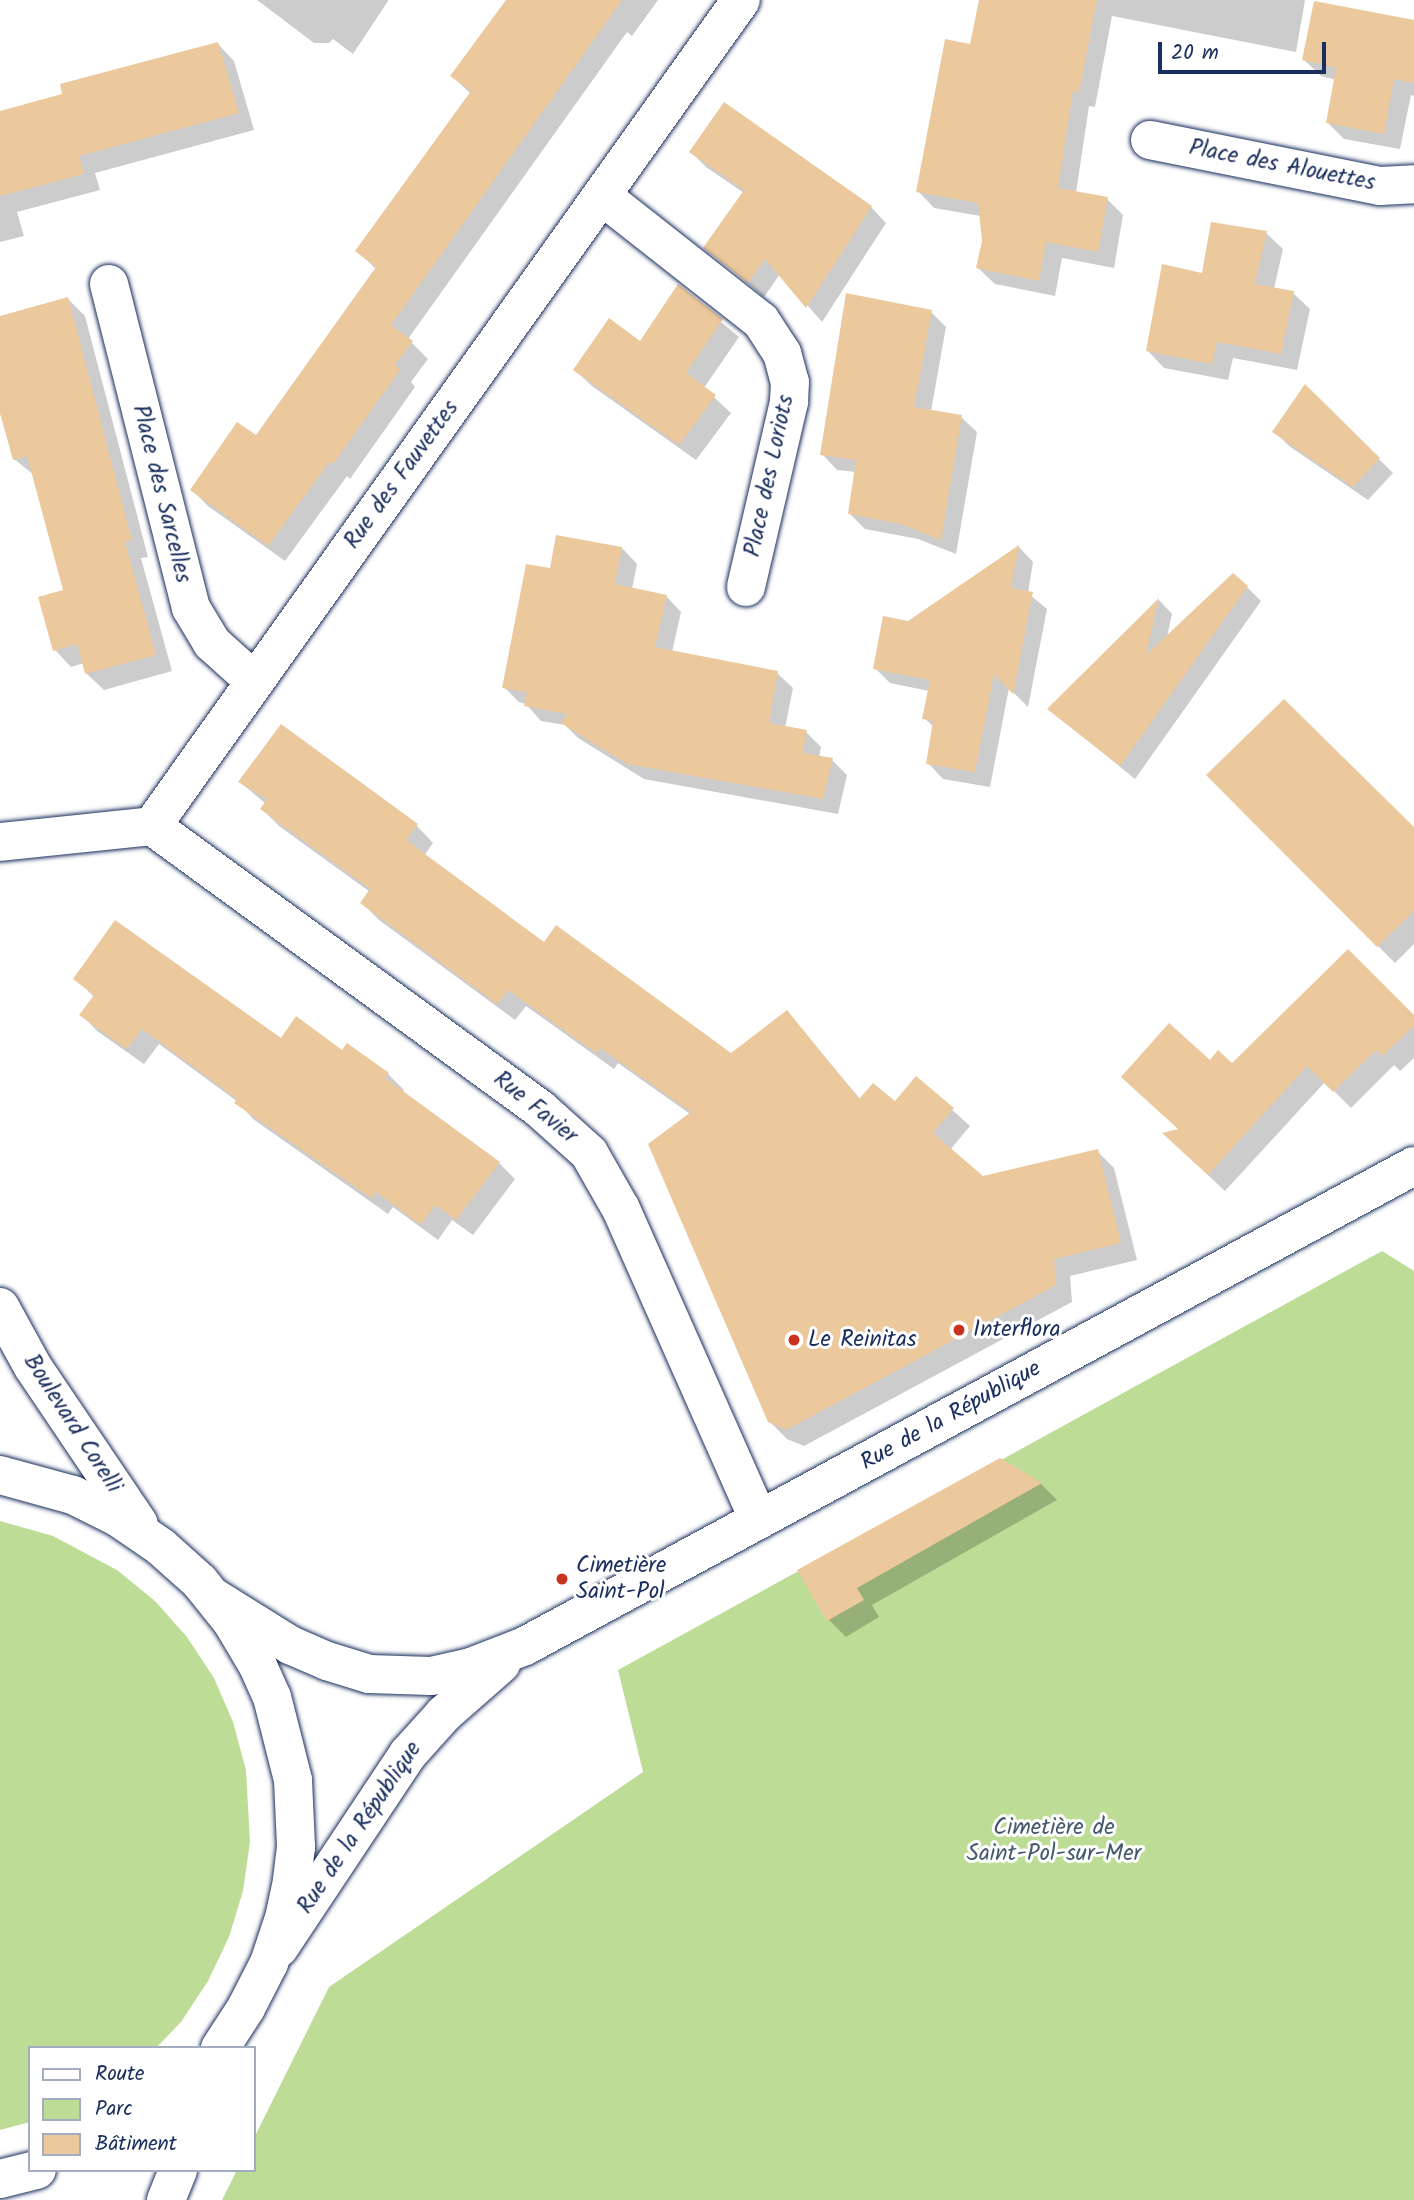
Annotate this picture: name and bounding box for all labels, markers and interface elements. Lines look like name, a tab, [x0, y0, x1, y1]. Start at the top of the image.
scale bar	[1162, 28, 1330, 72]
text: 20 m	[1171, 37, 1219, 70]
street label: Place des Alouettes	[1187, 134, 1377, 198]
street label: Place des Loriots	[739, 393, 801, 559]
street label: Rue des Fauvettes	[339, 395, 465, 555]
street label: Place des Sarcelles	[126, 402, 196, 586]
street label: Rue Favier	[487, 1066, 583, 1150]
place label: Interflora	[973, 1316, 1061, 1344]
marker: Interflora	[951, 1322, 967, 1338]
place label: Le Reinitas	[808, 1326, 917, 1354]
marker: Le Reinitas	[786, 1332, 802, 1348]
street label: Boulevard Corelli	[17, 1349, 127, 1499]
street label: Rue de la République	[856, 1355, 1046, 1477]
place label: Cimetière Saint-Pol	[576, 1552, 666, 1606]
marker: Cimetière Saint-Pol	[554, 1571, 570, 1587]
street label: Rue de la République	[292, 1737, 428, 1919]
park label: Cimetière de Saint-Pol-sur-Mer	[967, 1814, 1141, 1868]
legend	[28, 2046, 256, 2172]
text: Route	[95, 2058, 144, 2091]
text: Parc	[95, 2093, 133, 2126]
text: Bâtiment	[95, 2128, 177, 2161]

